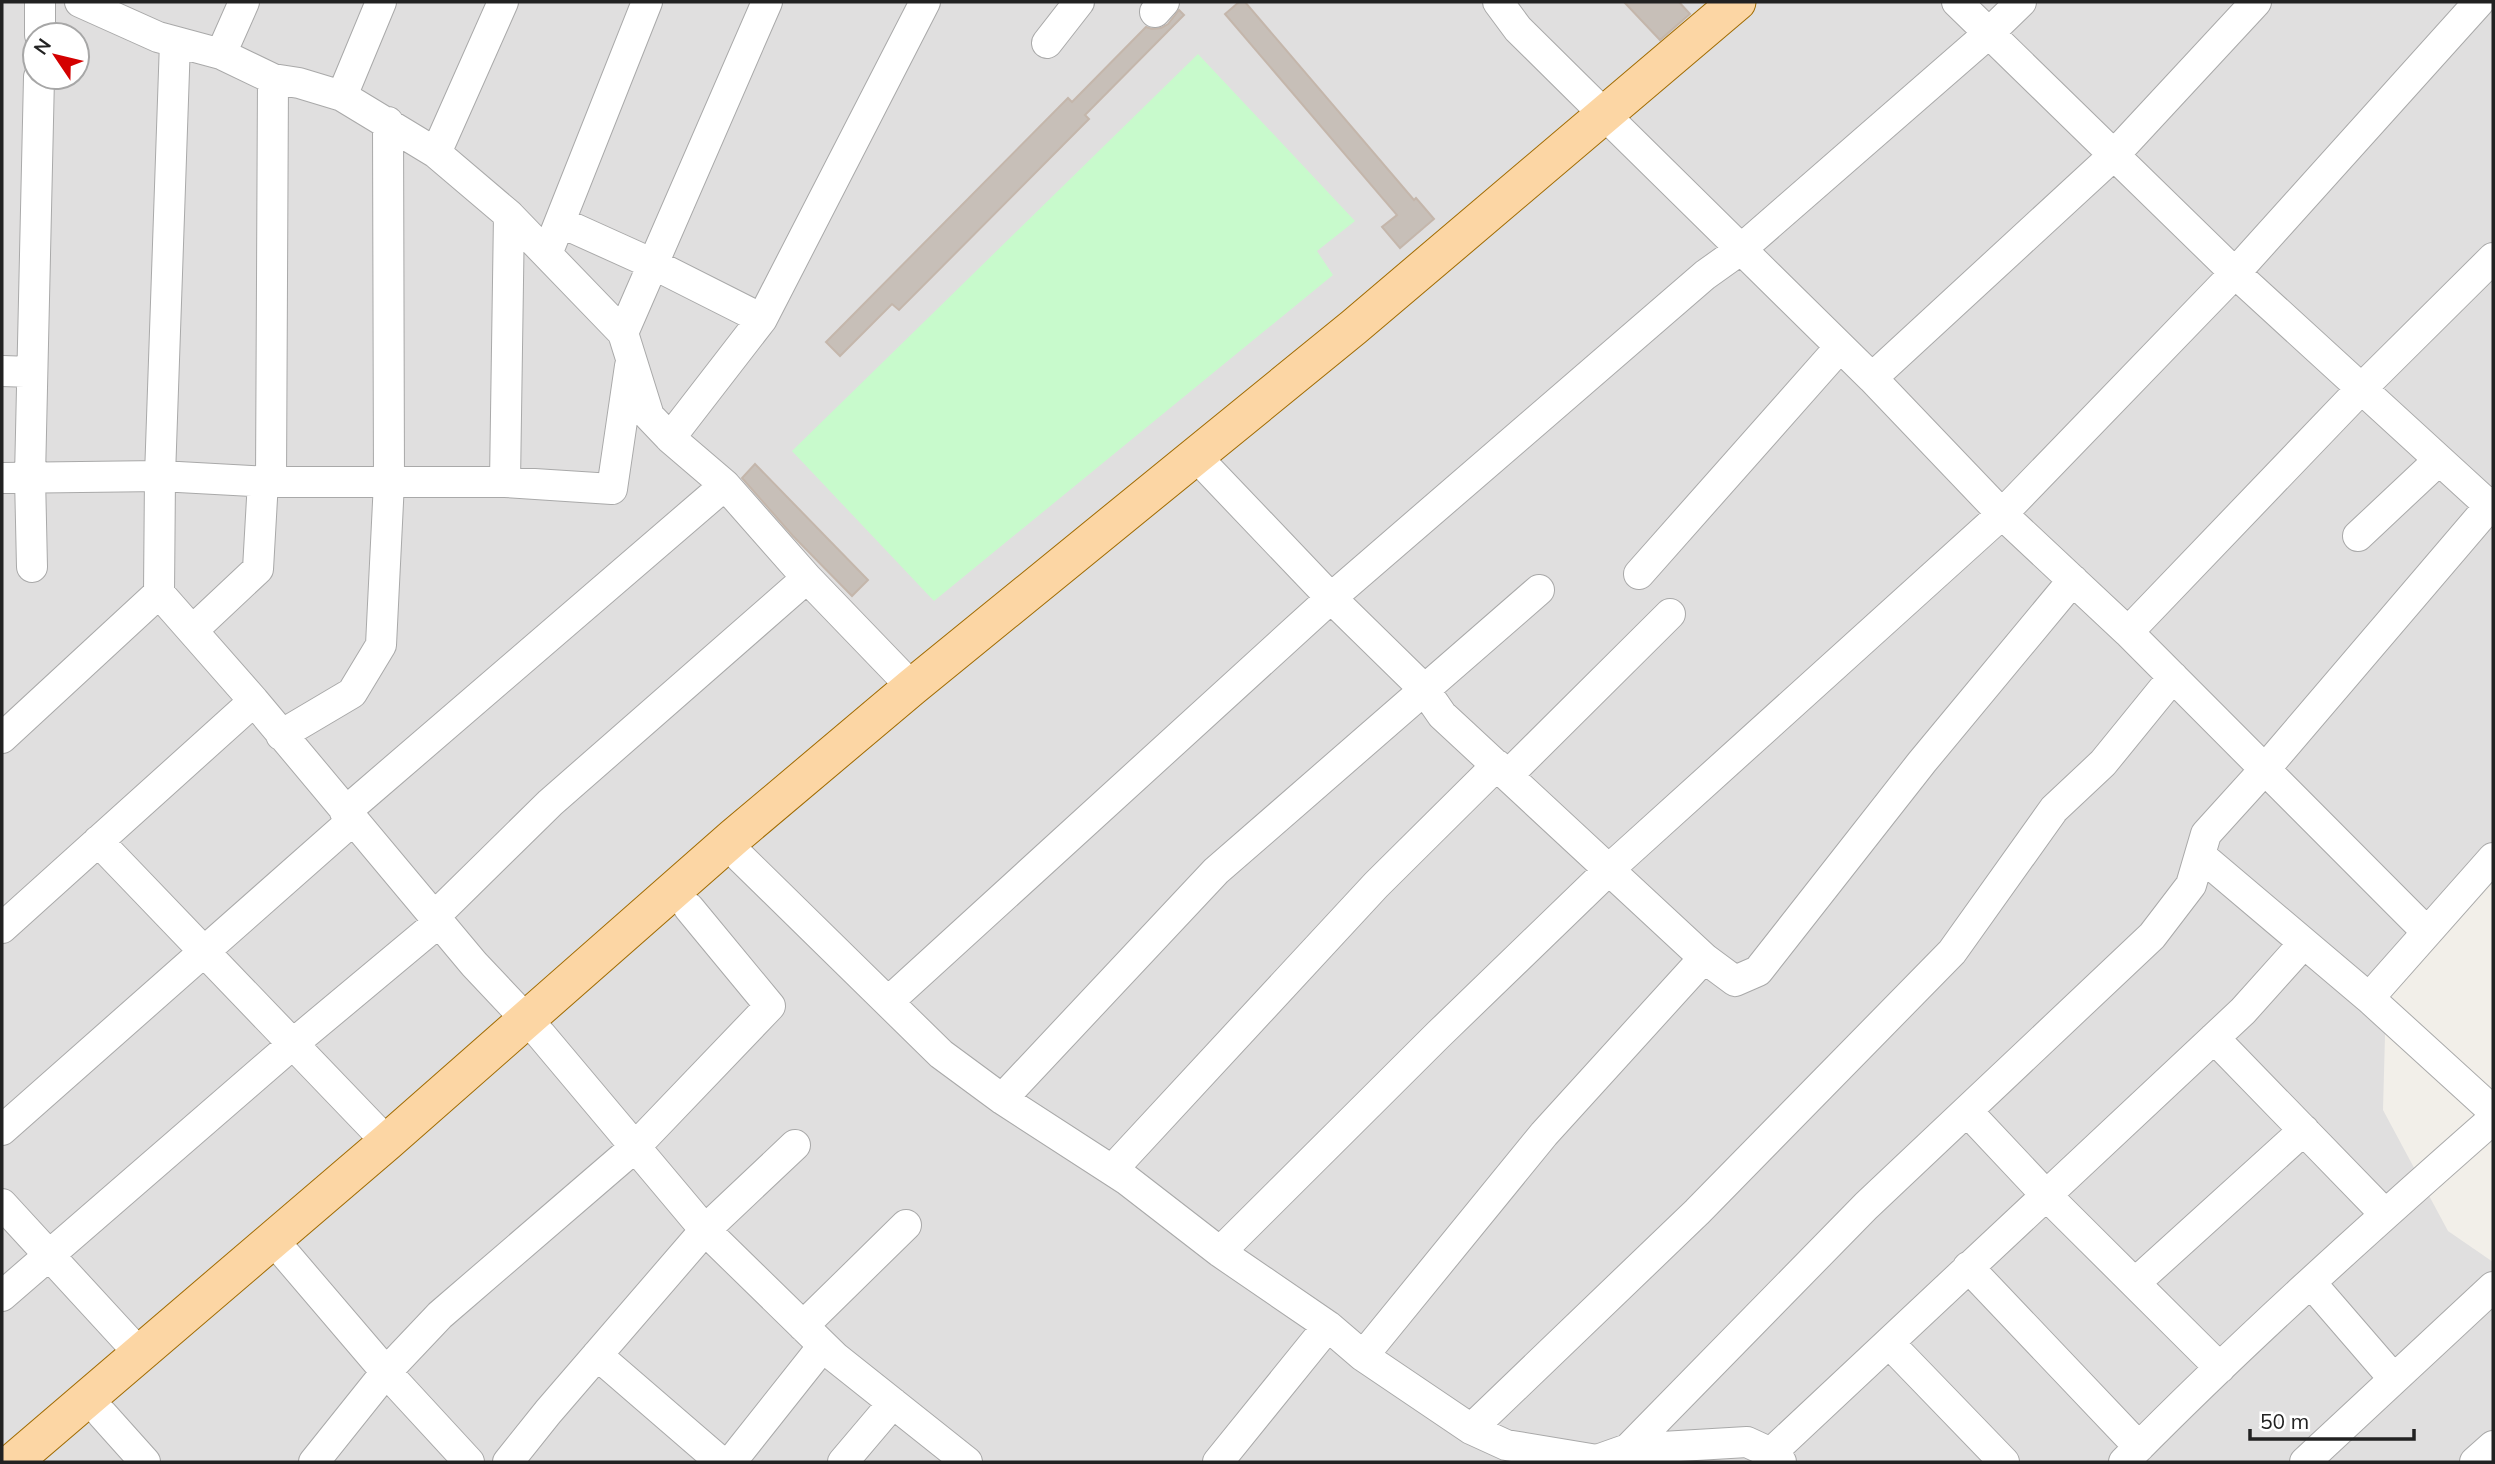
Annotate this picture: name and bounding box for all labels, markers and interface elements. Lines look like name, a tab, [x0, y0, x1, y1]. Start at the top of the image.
north arrow	[21, 21, 91, 91]
text: N	[28, 33, 56, 59]
scale bar	[2250, 1398, 2414, 1442]
text: 50 m	[2260, 1408, 2309, 1434]

